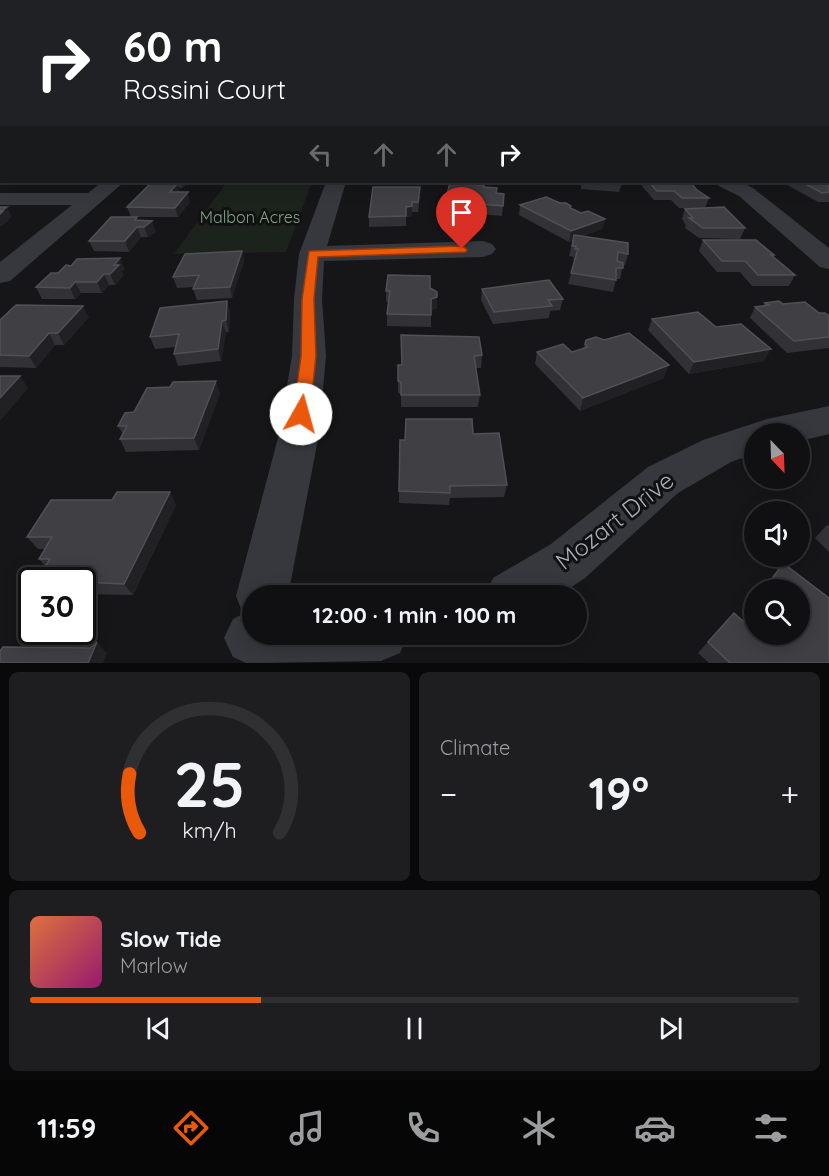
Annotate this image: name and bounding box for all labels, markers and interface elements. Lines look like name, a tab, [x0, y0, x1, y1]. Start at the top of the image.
text: 60 m	[123, 20, 223, 73]
icon: right	[24, 24, 102, 102]
text: Rossini Court	[123, 72, 286, 106]
icon: left	[304, 138, 337, 171]
icon: ahead	[367, 138, 400, 171]
icon: ahead	[430, 138, 463, 171]
icon: right	[493, 138, 526, 171]
pin	[436, 187, 487, 249]
icon: arrive	[445, 196, 478, 229]
park label: Malbon Acres	[200, 207, 300, 227]
position arrow	[269, 382, 333, 446]
north arrow	[744, 423, 810, 489]
map controls	[744, 423, 810, 645]
street label: Mozart Drive	[549, 465, 680, 576]
button: sound	[744, 501, 810, 567]
speed limit sign: 30	[18, 567, 96, 645]
button: search	[744, 579, 810, 645]
text: 12:00 · 1 min · 100 m	[313, 601, 516, 629]
text: Climate	[440, 735, 510, 760]
text: 25	[174, 745, 245, 823]
text: 19°	[588, 765, 649, 821]
text: −	[440, 773, 457, 814]
text: +	[780, 773, 799, 814]
text: km/h	[182, 818, 237, 844]
text: Slow Tide	[120, 925, 221, 953]
text: Marlow	[120, 953, 188, 978]
icon: previous	[142, 1012, 175, 1045]
icon: pause	[398, 1012, 431, 1045]
icon: next	[654, 1012, 687, 1045]
icon: directions	[170, 1107, 212, 1149]
icon: music	[286, 1107, 328, 1149]
icon: phone	[402, 1107, 444, 1149]
icon: climate	[518, 1107, 560, 1149]
icon: car	[634, 1107, 676, 1149]
icon: filters	[750, 1107, 792, 1149]
text: 11:59	[37, 1111, 96, 1145]

